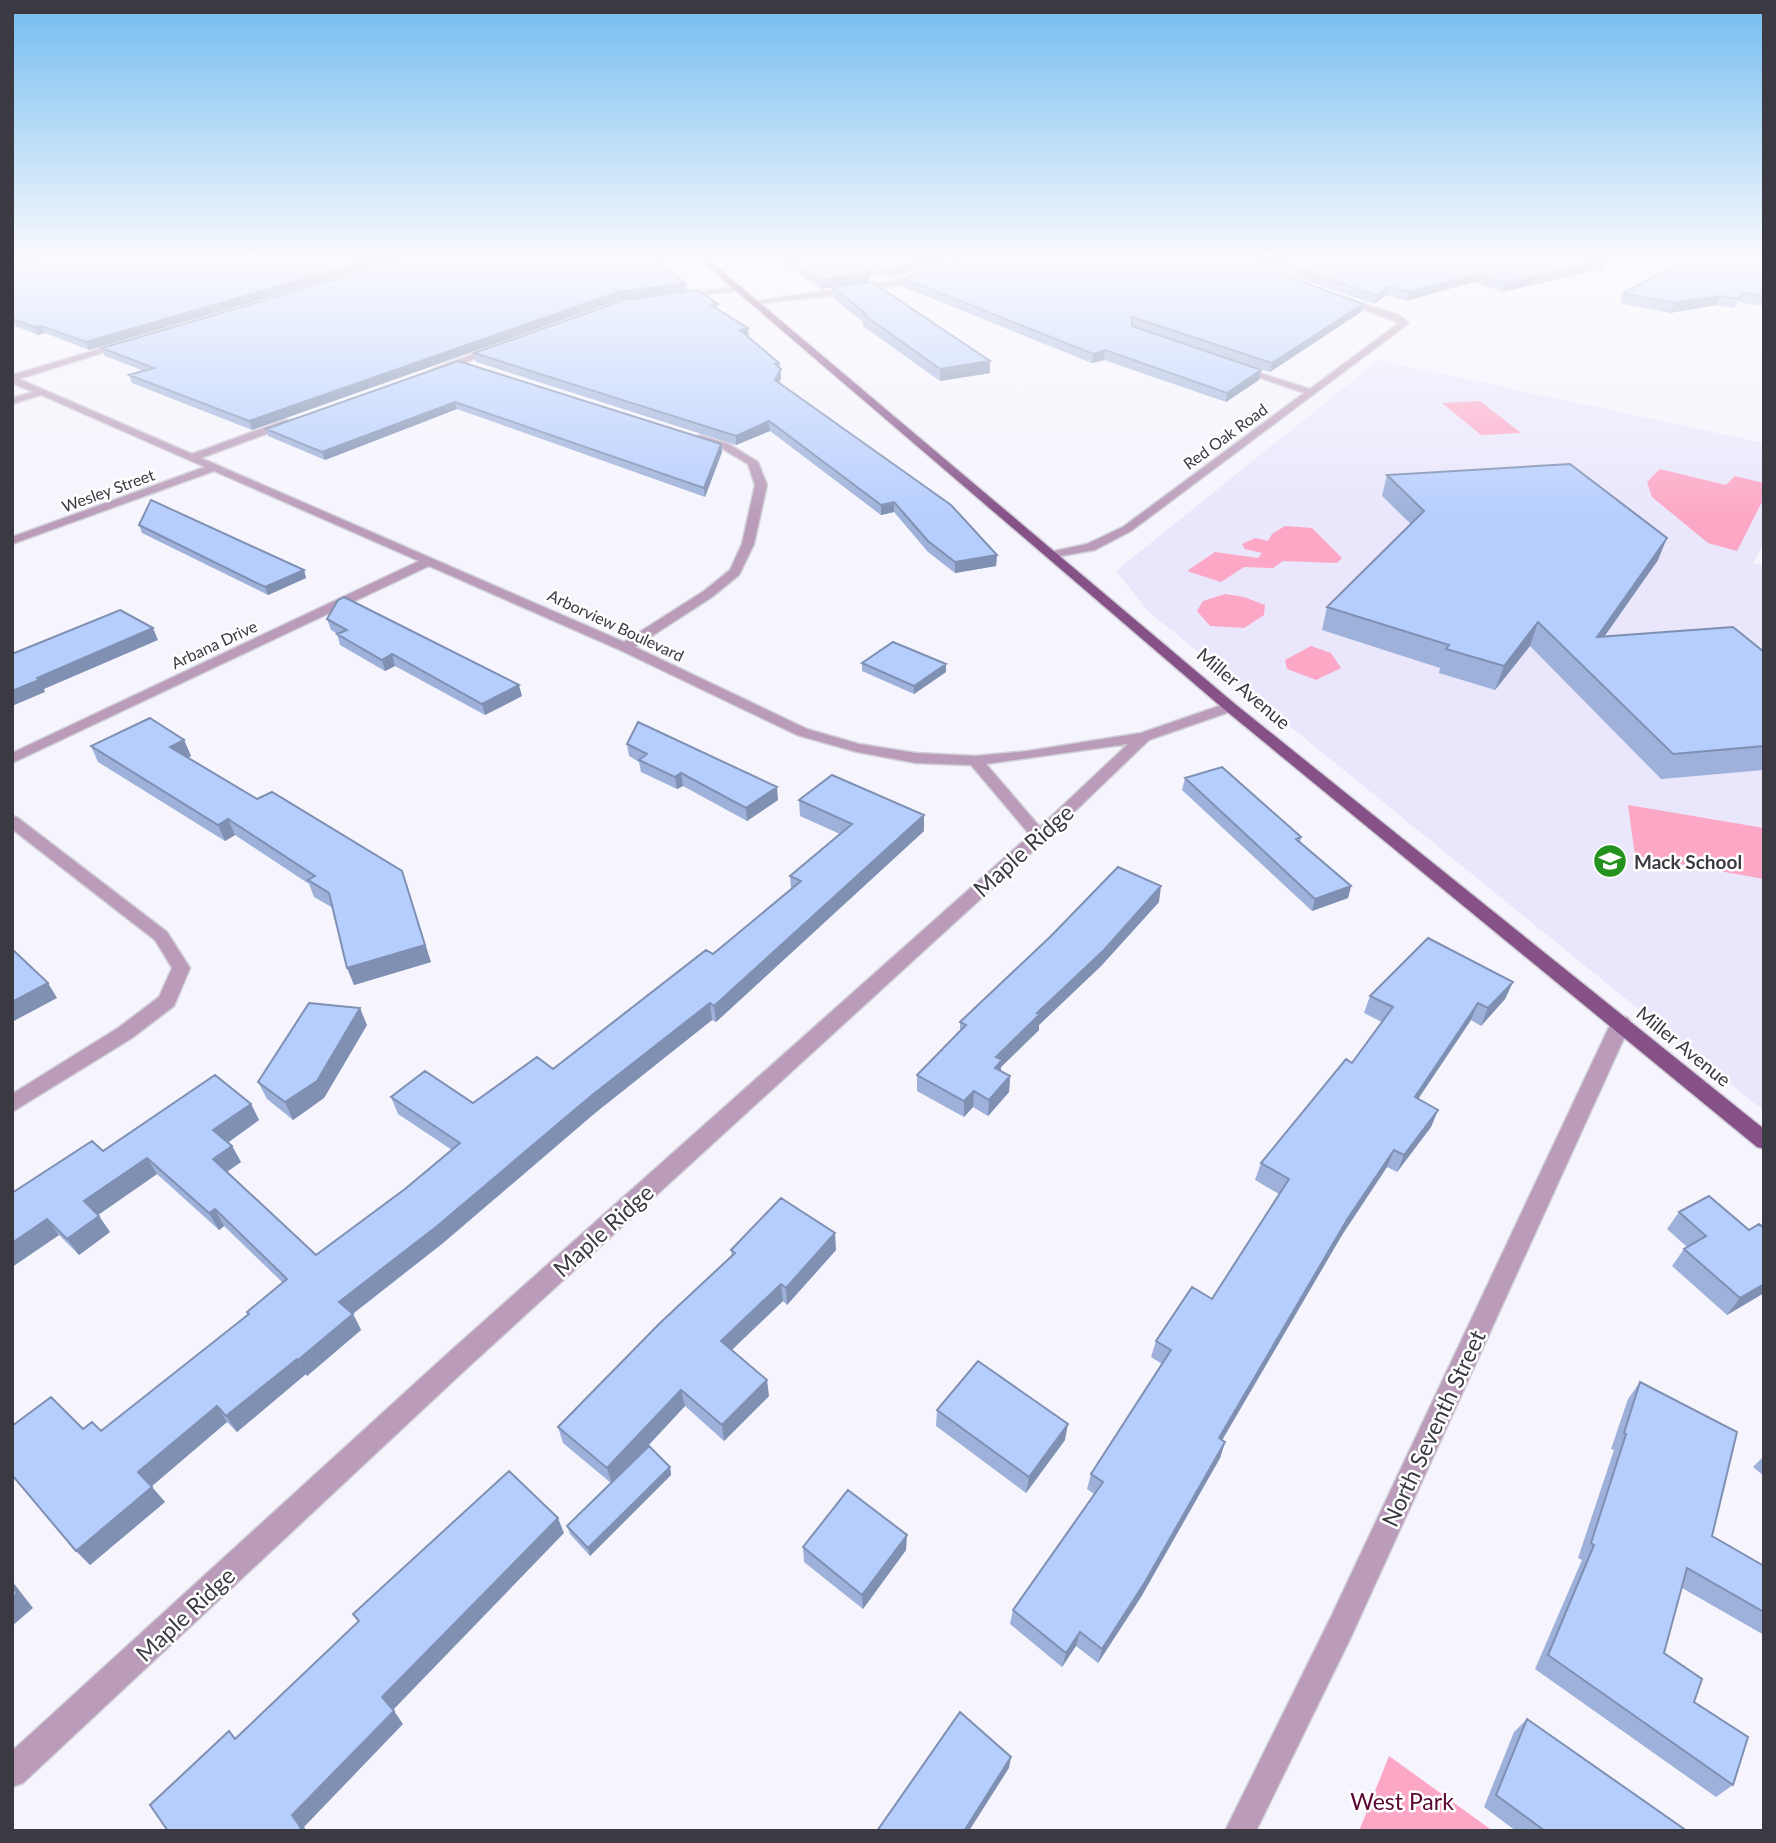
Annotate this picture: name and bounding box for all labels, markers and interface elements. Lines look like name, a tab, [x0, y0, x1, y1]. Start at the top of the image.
street label: Red Oak Road	[1179, 399, 1271, 473]
street label: Wesley Street	[59, 464, 157, 516]
street label: Arborview Boulevard	[545, 585, 687, 665]
street label: Arbana Drive	[168, 616, 260, 672]
street label: Miller Avenue	[1193, 642, 1295, 734]
street label: Maple Ridge	[967, 798, 1079, 902]
school or university icon: Mack School	[1591, 842, 1629, 880]
place label: Mack School	[1634, 850, 1742, 873]
street label: Miller Avenue	[1632, 1001, 1736, 1091]
street label: Maple Ridge	[547, 1178, 659, 1282]
street label: North Seventh Street	[1375, 1325, 1491, 1531]
street label: Maple Ridge	[130, 1561, 240, 1667]
park label: West Park	[1350, 1787, 1454, 1815]

